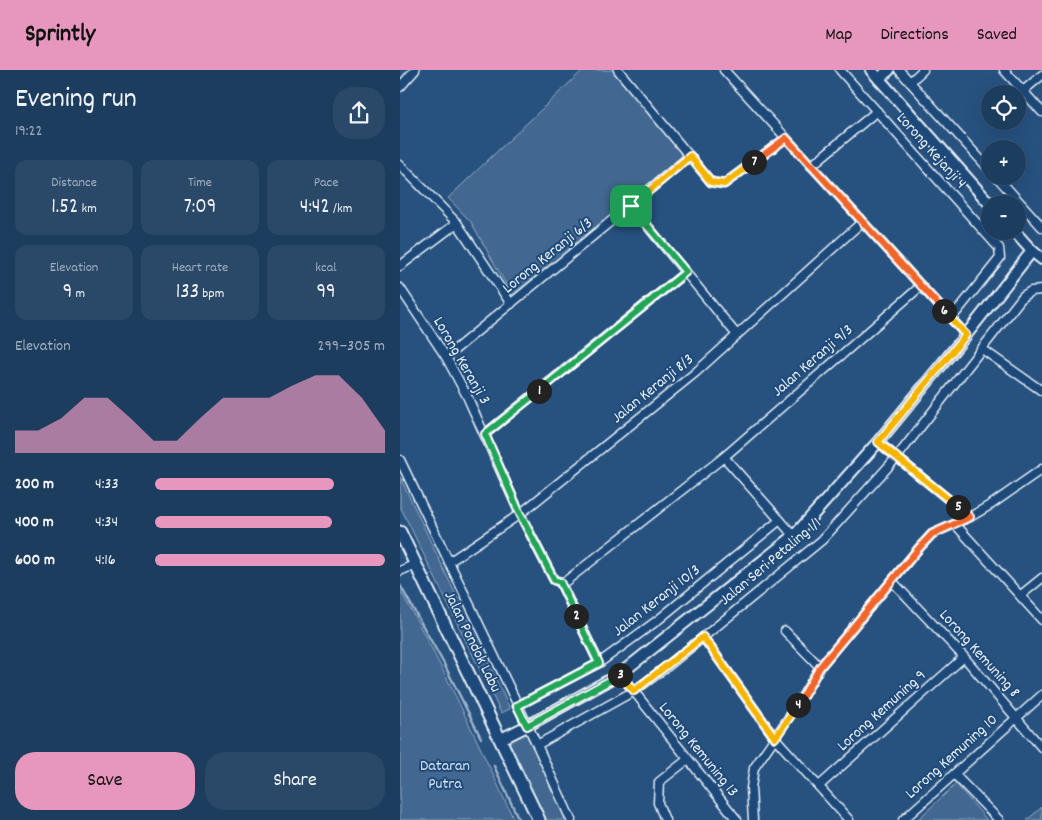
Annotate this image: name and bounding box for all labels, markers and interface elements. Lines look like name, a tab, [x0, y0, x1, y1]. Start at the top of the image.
text: Sprintly	[25, 18, 95, 52]
text: Map	[825, 23, 852, 48]
text: Directions	[880, 23, 949, 48]
text: Saved	[977, 23, 1017, 48]
text: Evening run	[15, 81, 137, 121]
map controls	[981, 85, 1026, 240]
button: locate	[981, 85, 1026, 130]
button: share	[333, 87, 385, 139]
street label: Lorong Kejanji 4	[890, 108, 972, 194]
text: 19:22	[15, 120, 42, 143]
button: +	[981, 140, 1026, 185]
pin: 7	[742, 150, 766, 174]
text: 7	[752, 152, 757, 172]
text: Distance	[51, 173, 97, 193]
text: Time	[188, 173, 212, 193]
text: Pace	[314, 173, 338, 193]
pin	[610, 185, 652, 227]
icon: arrive	[617, 192, 645, 220]
text: 1.52	[51, 193, 78, 223]
text: 7:09	[184, 193, 216, 223]
text: 4:42	[300, 193, 330, 223]
button: −	[981, 195, 1026, 240]
text: km	[78, 199, 97, 219]
text: /km	[330, 199, 352, 219]
street label: Lorong Keranji 6/3	[498, 212, 598, 300]
text: Elevation	[50, 258, 98, 278]
text: Heart rate	[172, 258, 228, 278]
text: kcal	[315, 258, 337, 278]
text: 9	[63, 278, 72, 308]
text: 133	[176, 278, 199, 308]
text: 99	[316, 278, 336, 308]
text: m	[72, 284, 85, 304]
text: bpm	[199, 284, 224, 304]
pin: 6	[932, 298, 956, 324]
text: 6	[941, 301, 948, 321]
street label: Lorong Keranji 3	[427, 313, 495, 409]
street label: Jalan Keranji 9/3	[767, 319, 859, 403]
text: Elevation	[15, 335, 71, 358]
text: 299–305 m	[318, 335, 385, 358]
street label: Jalan Keranji 8/3	[607, 349, 699, 429]
pin: 1	[526, 378, 552, 404]
text: 1	[538, 381, 541, 401]
text: 200 m	[15, 473, 54, 496]
text: 4:33	[95, 473, 119, 496]
pin: 5	[946, 494, 970, 520]
text: 5	[955, 497, 962, 517]
text: 400 m	[15, 511, 54, 534]
text: 4:34	[95, 511, 118, 534]
street label: Jalan Seri Petaling 1/1	[715, 513, 827, 611]
text: 600 m	[15, 549, 55, 572]
text: 4:16	[95, 549, 116, 572]
street label: Jalan Keranji 10/3	[608, 559, 706, 643]
street label: Jalan Pondok Labu	[438, 587, 507, 697]
pin: 2	[564, 604, 588, 628]
street label: Lorong Kemuning 8	[933, 605, 1025, 703]
text: 2	[573, 606, 580, 626]
pin: 3	[608, 662, 632, 688]
text: 3	[617, 665, 624, 685]
street label: Lorong Kemuning 9	[832, 665, 932, 757]
pin: 4	[786, 692, 810, 718]
text: 4	[796, 695, 801, 715]
street label: Lorong Kemuning 13	[653, 698, 743, 802]
street label: Lorong Kemuning 10	[901, 709, 1003, 805]
button: Save	[15, 752, 195, 810]
button: Share	[205, 752, 385, 810]
park label: Dataran Putra	[420, 755, 470, 796]

